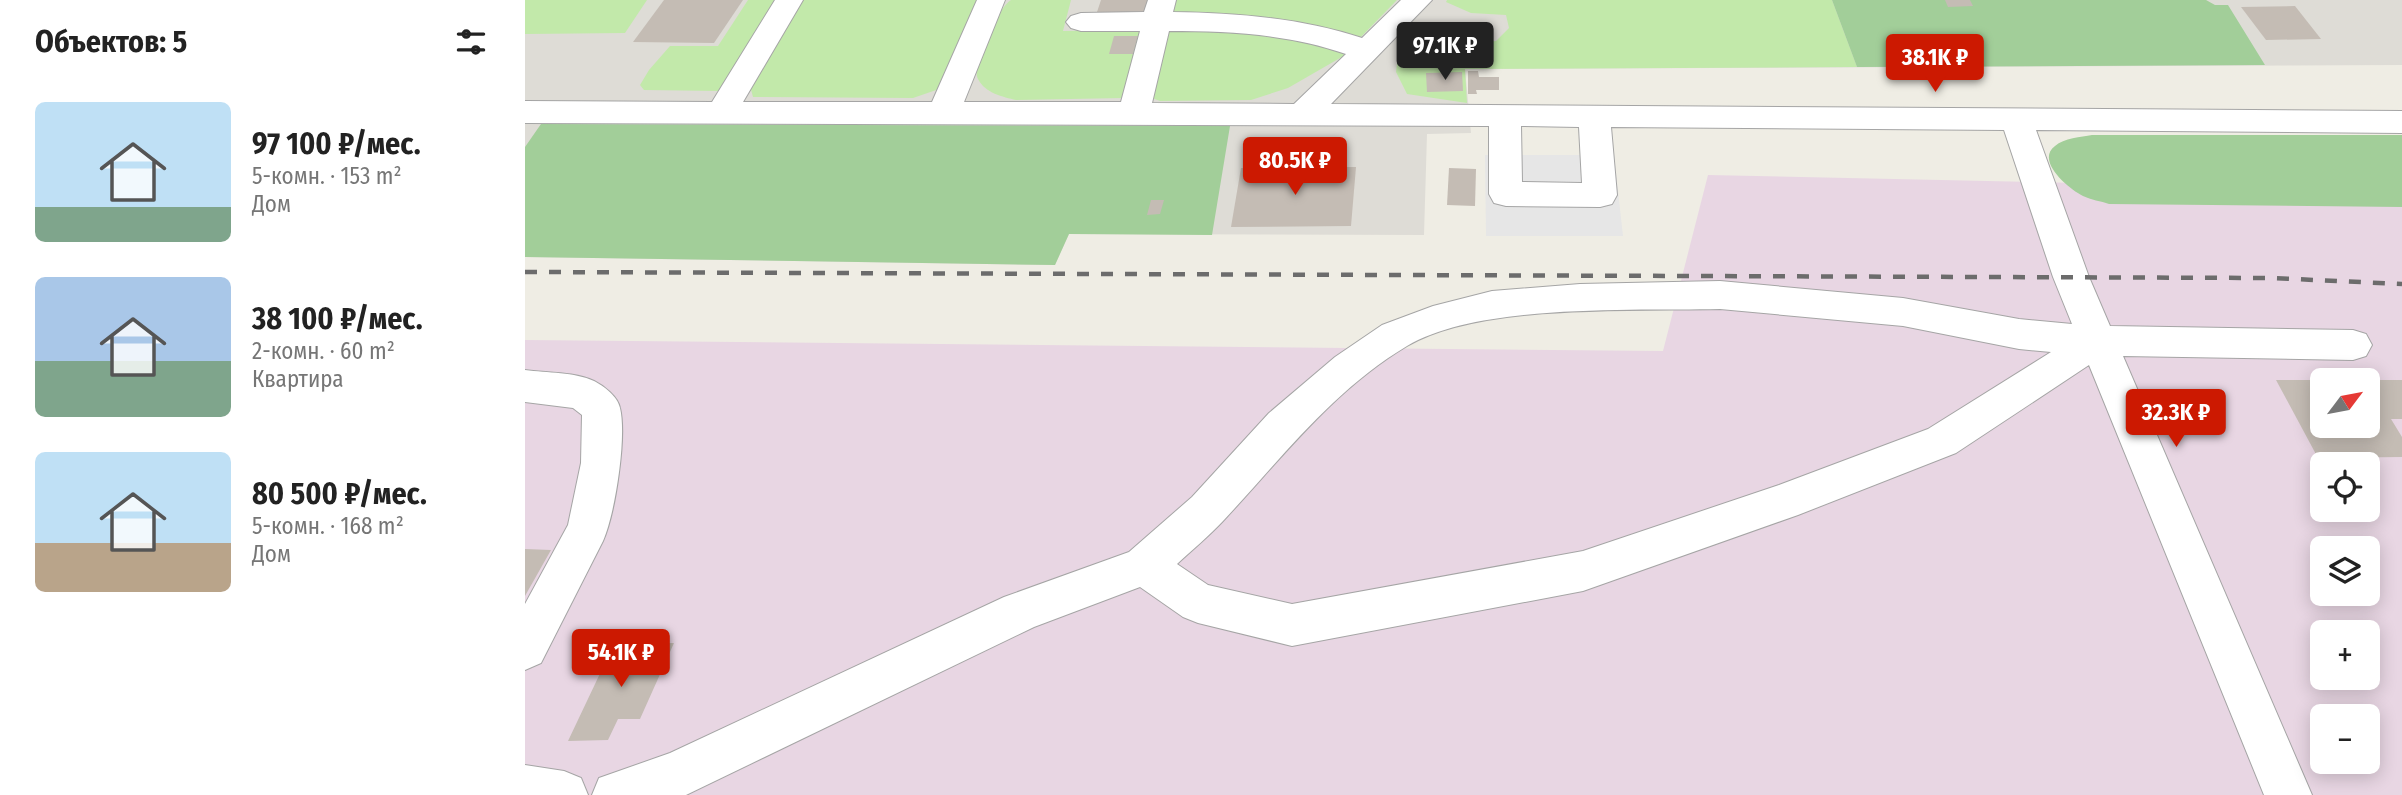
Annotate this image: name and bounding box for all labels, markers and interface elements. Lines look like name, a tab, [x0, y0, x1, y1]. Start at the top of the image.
pin: 97.1K ₽	[1380, 22, 1510, 82]
icon: filters	[452, 23, 490, 61]
text: Объектов: 5	[35, 24, 187, 60]
text: 97.1K ₽	[1413, 31, 1477, 59]
pin: 38.1K ₽	[1870, 34, 2000, 94]
text: 38.1K ₽	[1902, 43, 1968, 71]
text: 97 100 ₽/мес.	[252, 126, 421, 162]
icon: home	[91, 130, 175, 214]
pin: 80.5K ₽	[1230, 138, 1360, 197]
text: 80.5K ₽	[1259, 146, 1331, 174]
text: 5-комн. · 153 m²	[252, 162, 402, 190]
text: Дом	[252, 190, 291, 218]
text: 38 100 ₽/мес.	[252, 301, 423, 337]
icon: home	[91, 305, 175, 389]
text: 2-комн. · 60 m²	[252, 337, 395, 365]
text: Квартира	[252, 365, 344, 393]
north arrow	[2310, 368, 2380, 438]
map controls	[2310, 368, 2380, 774]
pin: 32.3K ₽	[2111, 390, 2241, 449]
text: 32.3K ₽	[2142, 398, 2210, 426]
button: locate	[2310, 452, 2380, 522]
text: 80 500 ₽/мес.	[252, 476, 427, 512]
icon: home	[91, 480, 175, 564]
text: 5-комн. · 168 m²	[252, 512, 404, 540]
button: layers	[2310, 536, 2380, 606]
text: Дом	[252, 540, 291, 568]
button: +	[2310, 620, 2380, 690]
pin: 54.1K ₽	[556, 630, 686, 689]
text: 54.1K ₽	[588, 638, 654, 666]
button: −	[2310, 704, 2380, 774]

